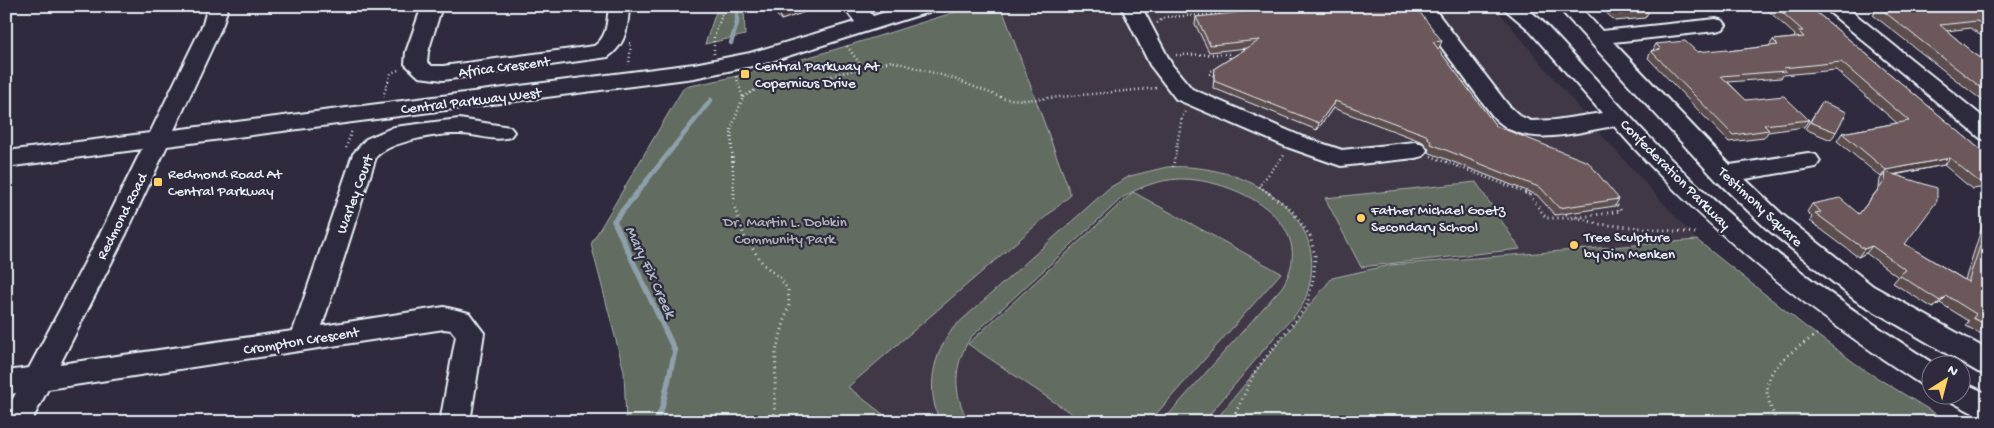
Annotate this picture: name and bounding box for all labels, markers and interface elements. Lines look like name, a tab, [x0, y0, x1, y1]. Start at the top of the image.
street label: Africa Crescent	[458, 53, 553, 83]
place label: Central Parkway At Copernicus Drive	[755, 58, 881, 93]
marker: Central Parkway At Copernicus Drive	[739, 68, 751, 80]
street label: Central Parkway West	[400, 84, 544, 120]
street label: Confederation Parkway	[1615, 116, 1734, 235]
street label: Warley Court	[333, 151, 379, 237]
street label: Testimony Square	[1713, 163, 1806, 251]
place label: Redmond Road At Central Parkway	[168, 166, 283, 201]
street label: Redmond Road	[93, 169, 153, 263]
marker: Redmond Road At Central Parkway	[152, 176, 164, 188]
place label: Father Michael Goetz Secondary School	[1370, 202, 1506, 237]
marker: Father Michael Goetz Secondary School	[1355, 212, 1367, 224]
park label: Dr. Martin L. Dobkin Community Park	[722, 214, 847, 249]
water label: Mary Fix Creek	[619, 224, 679, 323]
place label: Tree Sculpture by Jim Menken	[1583, 229, 1675, 264]
marker: Tree Sculpture by Jim Menken	[1568, 239, 1580, 251]
street label: Crompton Crescent	[242, 324, 362, 360]
north arrow	[1922, 356, 1972, 406]
text: N	[1943, 362, 1961, 381]

